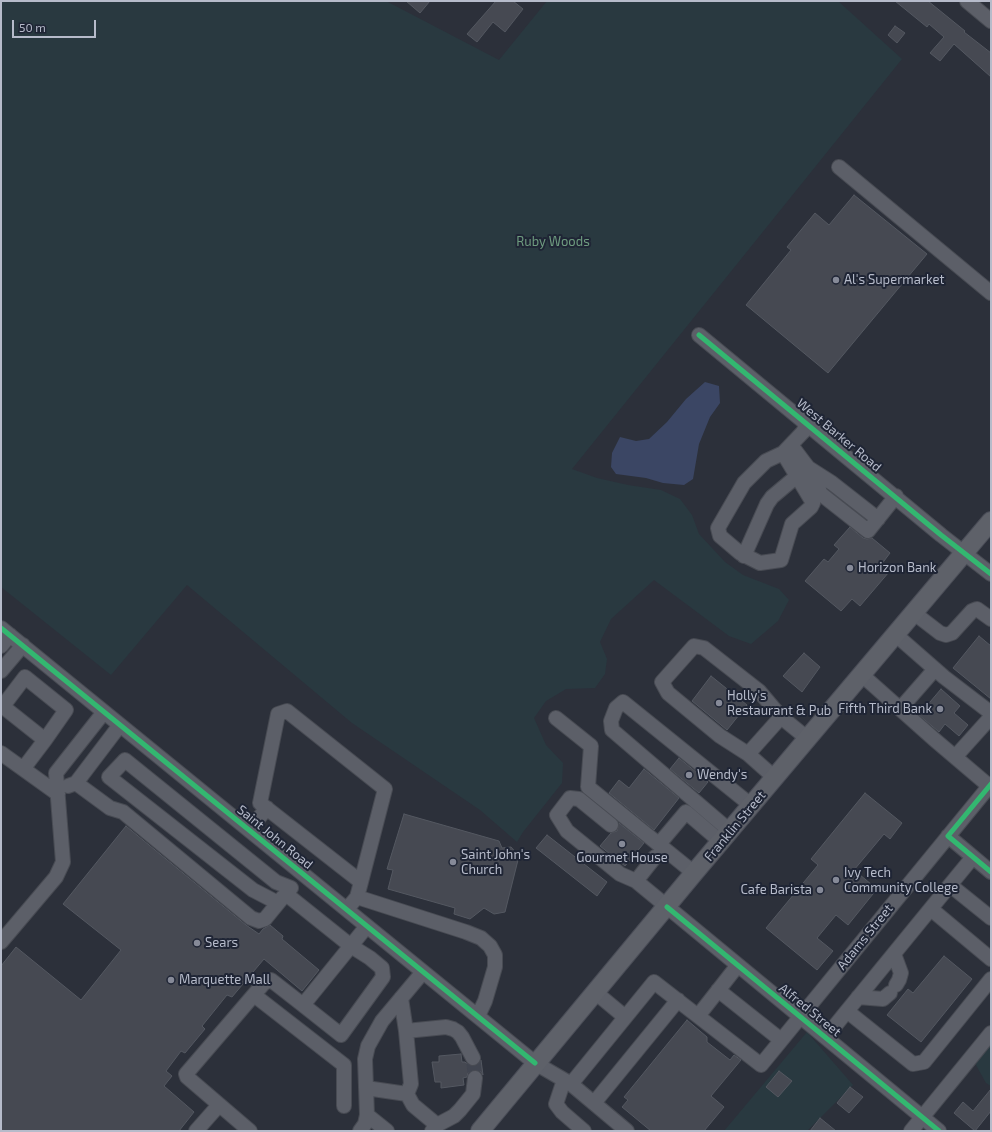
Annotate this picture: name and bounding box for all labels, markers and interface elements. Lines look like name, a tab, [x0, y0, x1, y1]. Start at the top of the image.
scale bar	[14, 12, 98, 38]
text: 50 m	[19, 20, 46, 34]
park label: Ruby Woods	[516, 234, 590, 250]
place label: Al's Supermarket	[844, 272, 944, 288]
marker: Al's Supermarket	[831, 275, 841, 285]
street label: West Barker Road	[794, 395, 884, 475]
place label: Horizon Bank	[858, 560, 936, 576]
marker: Horizon Bank	[845, 563, 855, 573]
place label: Holly's Restaurant & Pub	[727, 688, 831, 719]
marker: Holly's Restaurant & Pub	[714, 698, 724, 708]
place label: Fifth Third Bank	[838, 701, 932, 717]
marker: Fifth Third Bank	[935, 704, 945, 714]
place label: Wendy's	[697, 767, 747, 783]
marker: Wendy's	[684, 770, 694, 780]
street label: Franklin Street	[701, 788, 769, 864]
street label: Saint John Road	[234, 802, 316, 872]
marker: Gourmet House	[617, 839, 627, 849]
place label: Saint John's Church	[461, 847, 530, 878]
place label: Gourmet House	[576, 850, 668, 866]
marker: Saint John's Church	[448, 857, 458, 867]
place label: Ivy Tech Community College	[844, 865, 958, 896]
marker: Ivy Tech Community College	[831, 875, 841, 885]
place label: Cafe Barista	[740, 882, 812, 898]
marker: Cafe Barista	[815, 885, 825, 895]
street label: Adams Street	[834, 901, 896, 973]
place label: Sears	[205, 935, 238, 951]
marker: Sears	[192, 938, 202, 948]
place label: Marquette Mall	[179, 972, 270, 988]
marker: Marquette Mall	[166, 975, 176, 985]
street label: Alfred Street	[776, 980, 844, 1040]

